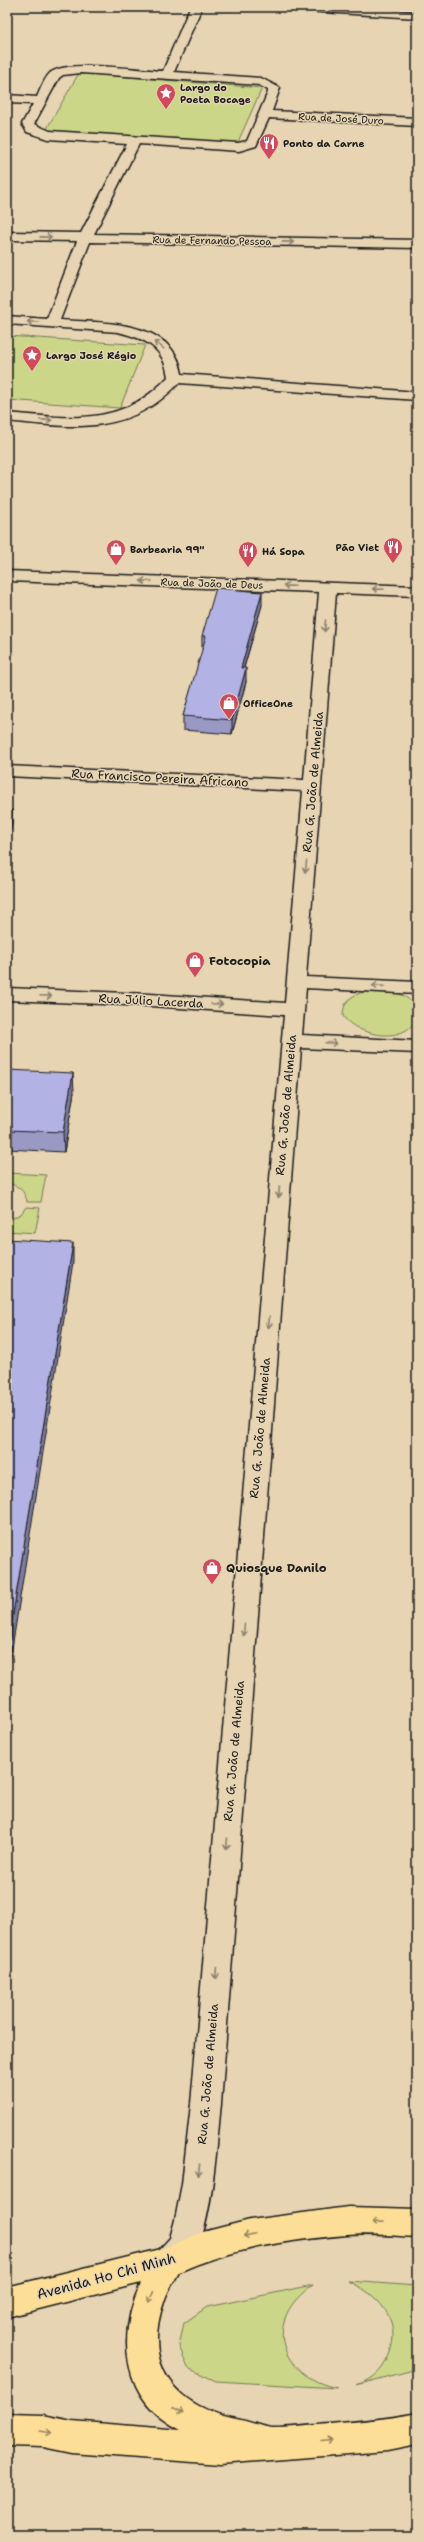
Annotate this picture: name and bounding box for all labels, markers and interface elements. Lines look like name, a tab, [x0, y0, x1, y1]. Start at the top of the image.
place label: Largo do Poeta Bocage	[180, 81, 251, 106]
place icon: Largo do Poeta Bocage	[155, 82, 177, 110]
street label: Rua de José Duro	[298, 110, 384, 127]
restaurant icon: Ponto da Carne	[258, 132, 280, 160]
place label: Ponto da Carne	[283, 137, 364, 150]
one-way arrow	[39, 233, 52, 241]
street label: Rua de Fernando Pessoa	[152, 233, 272, 248]
one-way arrow	[281, 238, 294, 245]
one-way arrow	[27, 318, 40, 326]
one-way arrow	[154, 340, 165, 349]
place icon: Largo José Régio	[21, 344, 43, 372]
place label: Largo José Régio	[46, 349, 137, 362]
one-way arrow	[39, 416, 52, 424]
restaurant icon: Pão Viet	[382, 536, 404, 564]
shop icon: Barbearia 99"	[105, 538, 127, 566]
restaurant icon: Há Sopa	[237, 540, 259, 568]
place label: Pão Viet	[336, 541, 379, 554]
place label: Barbearia 99"	[130, 543, 204, 556]
place label: Há Sopa	[262, 545, 305, 558]
street label: Rua de João de Deus	[160, 575, 264, 592]
one-way arrow	[140, 577, 153, 585]
one-way arrow	[283, 582, 296, 590]
one-way arrow	[372, 585, 385, 593]
one-way arrow	[322, 619, 329, 632]
shop icon: OfficeOne	[218, 692, 240, 720]
place label: OfficeOne	[243, 697, 293, 710]
street label: Rua G. João de Almeida	[299, 710, 327, 853]
street label: Rua Francisco Pereira Africano	[71, 765, 249, 791]
one-way arrow	[302, 860, 309, 873]
shop icon: Fotocopia	[184, 950, 206, 978]
place label: Fotocopia	[209, 953, 271, 969]
one-way arrow	[372, 983, 385, 990]
street label: Rua Júlio Lacerda	[98, 990, 204, 1012]
one-way arrow	[39, 992, 52, 1000]
one-way arrow	[210, 1001, 223, 1008]
street label: Rua G. João de Almeida	[272, 1033, 300, 1176]
one-way arrow	[324, 1039, 337, 1046]
one-way arrow	[276, 1185, 283, 1198]
one-way arrow	[265, 1315, 272, 1328]
street label: Rua G. João de Almeida	[246, 1356, 274, 1499]
shop icon: Quiosque Danilo	[201, 1557, 223, 1585]
place label: Quiosque Danilo	[226, 1560, 327, 1576]
one-way arrow	[240, 1623, 248, 1636]
street label: Rua G. João de Almeida	[220, 1679, 248, 1822]
one-way arrow	[223, 1837, 230, 1850]
one-way arrow	[213, 1966, 220, 1979]
street label: Rua G. João de Almeida	[194, 2002, 222, 2145]
one-way arrow	[195, 2163, 202, 2176]
one-way arrow	[372, 2218, 385, 2226]
one-way arrow	[243, 2231, 256, 2239]
street label: Avenida Ho Chi Minh	[35, 2249, 177, 2303]
one-way arrow	[147, 2290, 154, 2302]
one-way arrow	[172, 2407, 184, 2415]
one-way arrow	[39, 2428, 52, 2436]
one-way arrow	[320, 2436, 333, 2444]

